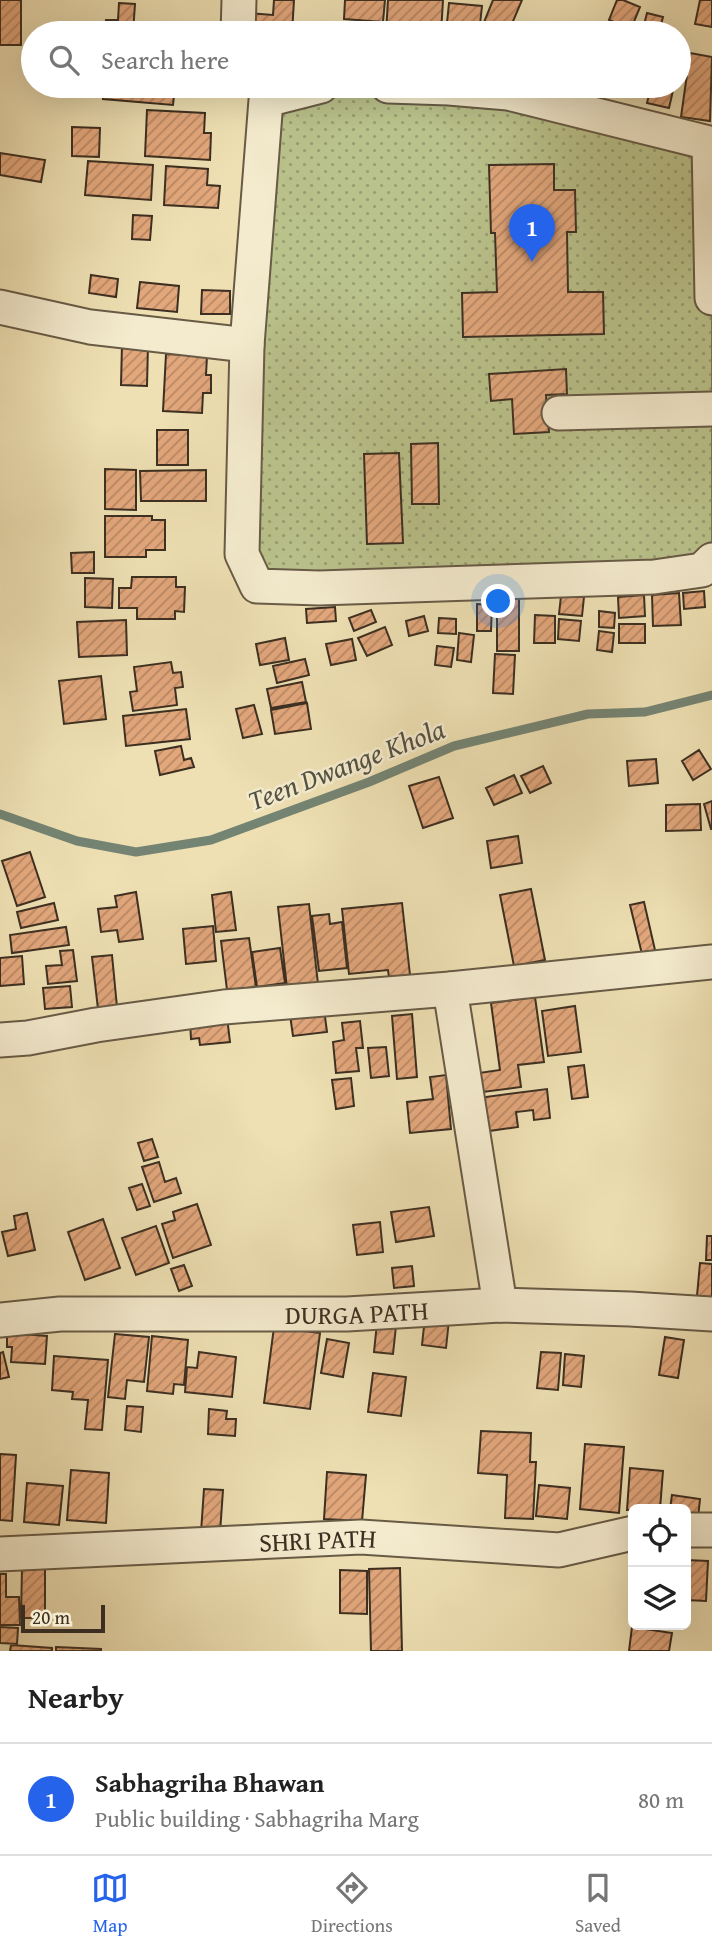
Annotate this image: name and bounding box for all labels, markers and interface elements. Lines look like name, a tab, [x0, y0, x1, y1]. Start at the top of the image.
search box	[21, 21, 691, 98]
text: Search here	[101, 40, 229, 79]
icon: search	[45, 41, 83, 79]
pin: 1	[509, 204, 555, 262]
your location	[481, 584, 515, 618]
water label: Teen Dwange Khola	[242, 708, 451, 820]
street label: DURGA PATH	[285, 1290, 429, 1334]
map controls	[628, 1504, 691, 1630]
button: locate	[628, 1504, 691, 1567]
street label: SHRI PATH	[258, 1517, 378, 1561]
button: layers	[628, 1567, 691, 1630]
scale bar	[21, 1602, 105, 1634]
text: 20 m	[32, 1603, 70, 1631]
text: Nearby	[28, 1675, 124, 1719]
text: Sabhagriha Bhawan	[95, 1763, 324, 1802]
text: 1	[45, 1783, 57, 1816]
text: 80 m	[638, 1783, 684, 1816]
text: Public building · Sabhagriha Marg	[95, 1802, 419, 1835]
tab: Map	[91, 1869, 129, 1939]
tab: Directions	[311, 1869, 393, 1939]
tab: Saved	[575, 1869, 621, 1939]

